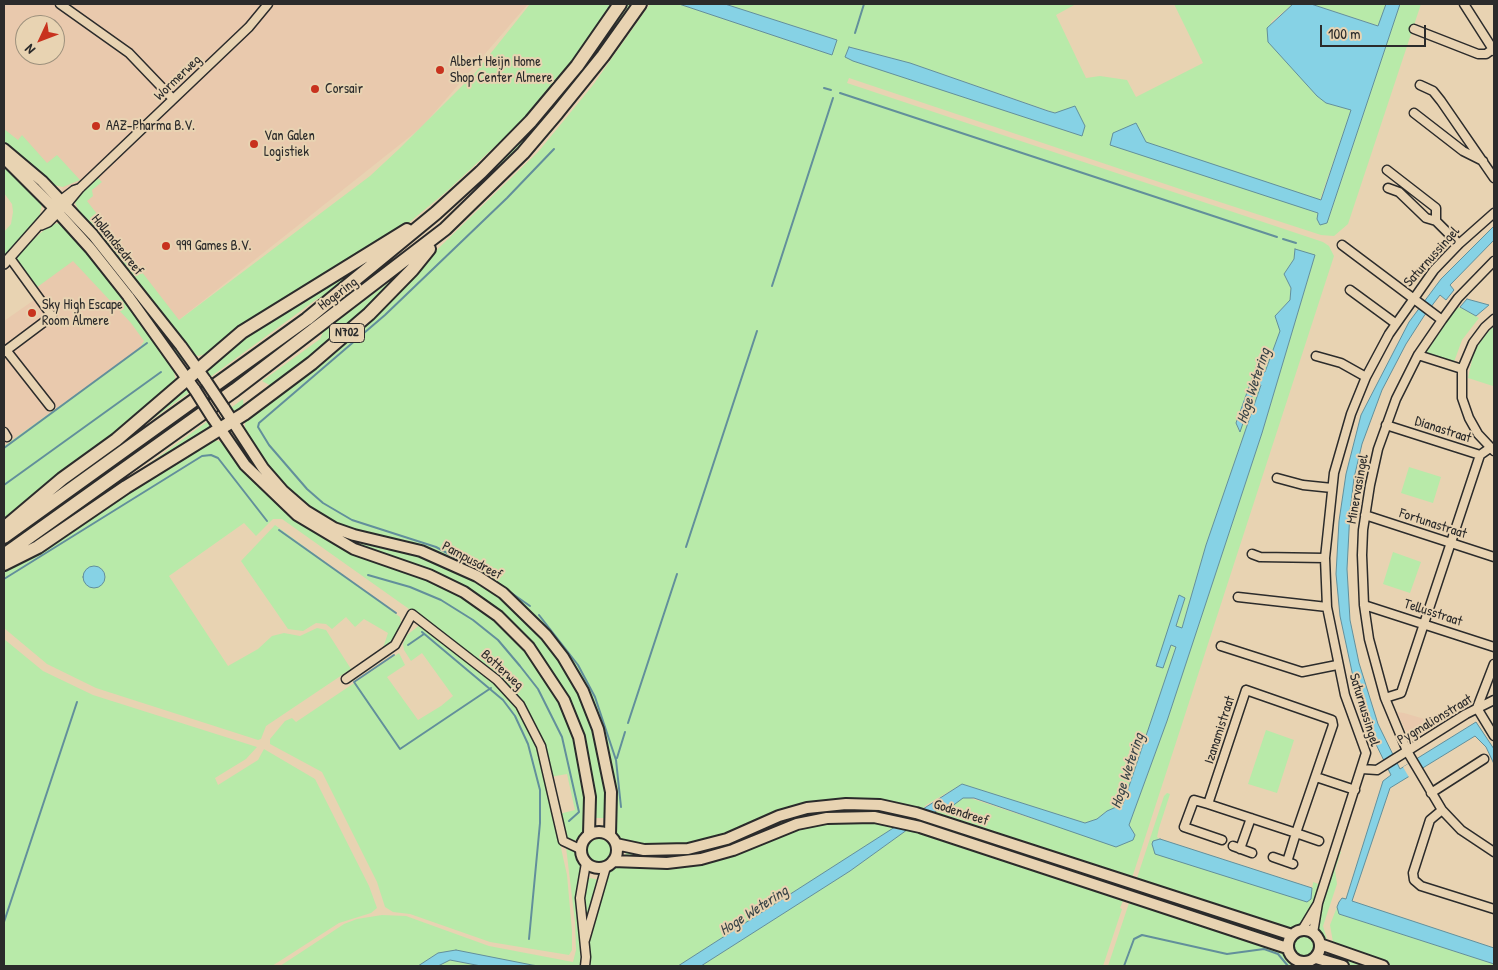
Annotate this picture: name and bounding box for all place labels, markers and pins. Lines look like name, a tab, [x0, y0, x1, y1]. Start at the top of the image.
place label: Albert Heijn Home Shop Center Almere	[450, 54, 552, 86]
marker: Albert Heijn Home Shop Center Almere	[434, 64, 446, 76]
place label: Corsair	[325, 81, 363, 97]
marker: Corsair	[309, 83, 321, 95]
place label: AAZ-Pharma B.V.	[106, 118, 195, 134]
marker: AAZ-Pharma B.V.	[90, 120, 102, 132]
place label: Van Galen Logistiek	[264, 128, 315, 160]
marker: Van Galen Logistiek	[248, 138, 260, 150]
place label: 999 Games B.V.	[176, 238, 252, 254]
marker: 999 Games B.V.	[160, 240, 172, 252]
place label: Sky High Escape Room Almere	[42, 297, 122, 330]
marker: Sky High Escape Room Almere	[26, 307, 38, 319]

